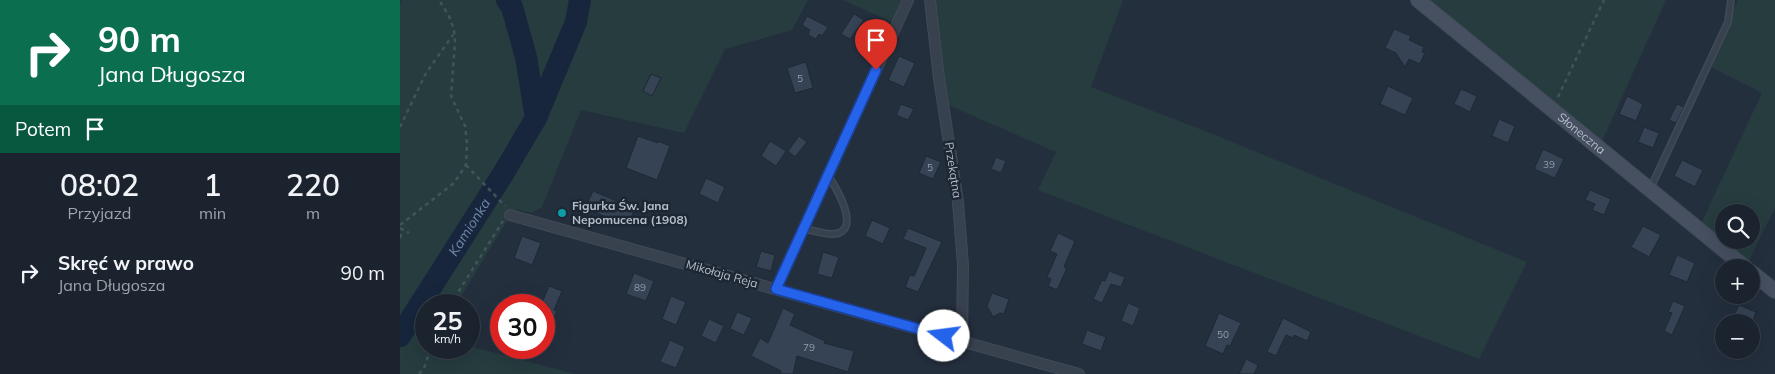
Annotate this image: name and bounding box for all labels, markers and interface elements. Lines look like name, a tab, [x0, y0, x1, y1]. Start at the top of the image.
text: 90 m	[98, 17, 181, 61]
pin	[855, 19, 897, 70]
icon: right	[15, 20, 80, 85]
icon: arrive	[862, 26, 890, 54]
text: Jana Długosza	[98, 60, 246, 88]
house number: 5	[797, 72, 803, 85]
street label: Słoneczna	[1555, 109, 1609, 157]
icon: arrive	[81, 115, 109, 143]
text: Potem	[15, 117, 71, 141]
street label: Przekątna	[942, 141, 965, 199]
house number: 39	[1543, 158, 1555, 171]
house number: 5	[927, 161, 933, 174]
text: 08:02	[60, 166, 139, 204]
text: 1	[204, 166, 222, 204]
text: 220	[286, 166, 340, 204]
water label: Kamionka	[444, 195, 494, 259]
place label: Figurka Św. Jana Nepomucena (1908)	[572, 198, 688, 227]
text: Przyjazd	[67, 203, 131, 223]
text: min	[199, 203, 226, 223]
text: m	[306, 203, 320, 223]
map controls	[1715, 204, 1760, 359]
button: search	[1715, 204, 1760, 249]
marker: Figurka Św. Jana Nepomucena (1908)	[556, 207, 568, 219]
text: Skręć w prawo	[58, 251, 194, 275]
street label: Mikołaja Reja	[684, 256, 760, 291]
icon: right	[15, 259, 43, 287]
button: +	[1715, 259, 1760, 304]
text: 90 m	[341, 261, 385, 285]
text: Jana Długosza	[58, 275, 165, 295]
house number: 89	[634, 281, 646, 294]
speed limit sign: 30	[490, 294, 555, 359]
text: 25	[432, 305, 463, 336]
position arrow	[917, 309, 969, 361]
button: −	[1715, 314, 1760, 359]
house number: 50	[1217, 328, 1229, 341]
text: km/h	[434, 331, 461, 346]
house number: 79	[803, 341, 815, 354]

